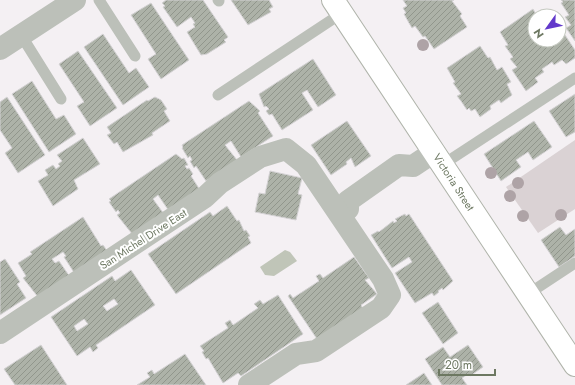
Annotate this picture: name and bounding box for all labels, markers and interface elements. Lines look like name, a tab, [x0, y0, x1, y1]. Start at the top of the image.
north arrow	[527, 8, 567, 48]
text: N	[530, 25, 548, 41]
street label: Victoria Street	[429, 150, 479, 214]
street label: San Michel Drive East	[96, 205, 190, 273]
scale bar	[439, 351, 495, 377]
text: 20 m	[445, 356, 472, 374]

